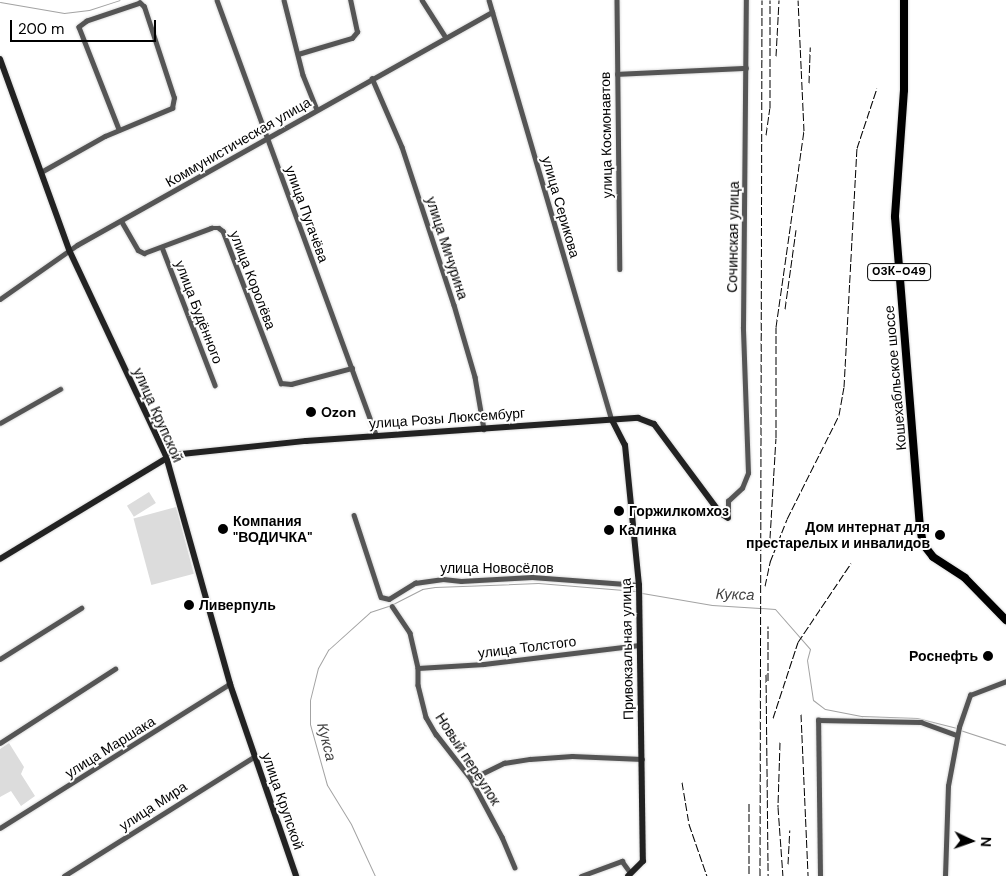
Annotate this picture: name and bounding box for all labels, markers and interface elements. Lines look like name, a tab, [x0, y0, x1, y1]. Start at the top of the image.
scale bar	[12, 10, 159, 42]
text: 200 m	[18, 19, 64, 39]
street label: улица Космонавтов	[596, 72, 616, 198]
street label: Коммунистическая улица	[162, 93, 314, 191]
street label: улица Серикова	[538, 154, 584, 260]
street label: улица Пугачёва	[282, 163, 332, 265]
street label: Сочинская улица	[724, 181, 742, 293]
street label: улица Мичурина	[422, 195, 472, 301]
street label: улица Королёва	[226, 228, 280, 332]
street label: улица Будённого	[172, 258, 226, 366]
road number: 03К-049	[866, 262, 932, 282]
street label: Кошехабльское шоссе	[880, 305, 910, 451]
street label: улица Крупской	[130, 365, 186, 465]
place label: Ozon	[321, 404, 356, 420]
street label: улица Розы Люксембург	[368, 404, 526, 432]
marker: Ozon	[305, 406, 317, 418]
place label: Горжилкомхоз	[629, 503, 729, 519]
marker: Горжилкомхоз	[613, 505, 625, 517]
place label: Компания "ВОДИЧКА"	[233, 513, 312, 546]
place label: Дом интернат для престарелых и инвалидов	[746, 519, 930, 552]
place label: Калинка	[619, 522, 676, 538]
marker: Компания "ВОДИЧКА"	[217, 523, 229, 535]
marker: Калинка	[603, 524, 615, 536]
marker: Дом интернат для престарелых и инвалидов	[934, 529, 946, 541]
street label: улица Новосёлов	[440, 560, 554, 576]
street label: Привокзальная улица	[617, 578, 637, 720]
water label: Кукса	[715, 585, 755, 605]
place label: Ливерпуль	[199, 597, 276, 613]
marker: Ливерпуль	[183, 599, 195, 611]
street label: улица Толстого	[477, 633, 577, 661]
place label: Роснефть	[909, 648, 978, 664]
marker: Роснефть	[982, 650, 994, 662]
street label: Новый переулок	[432, 710, 504, 808]
street label: улица Маршака	[62, 713, 158, 781]
water label: Кукса	[313, 721, 339, 763]
street label: улица Крупской	[259, 750, 307, 852]
street label: улица Мира	[116, 778, 190, 834]
north arrow	[946, 816, 996, 866]
text: N	[977, 836, 995, 847]

